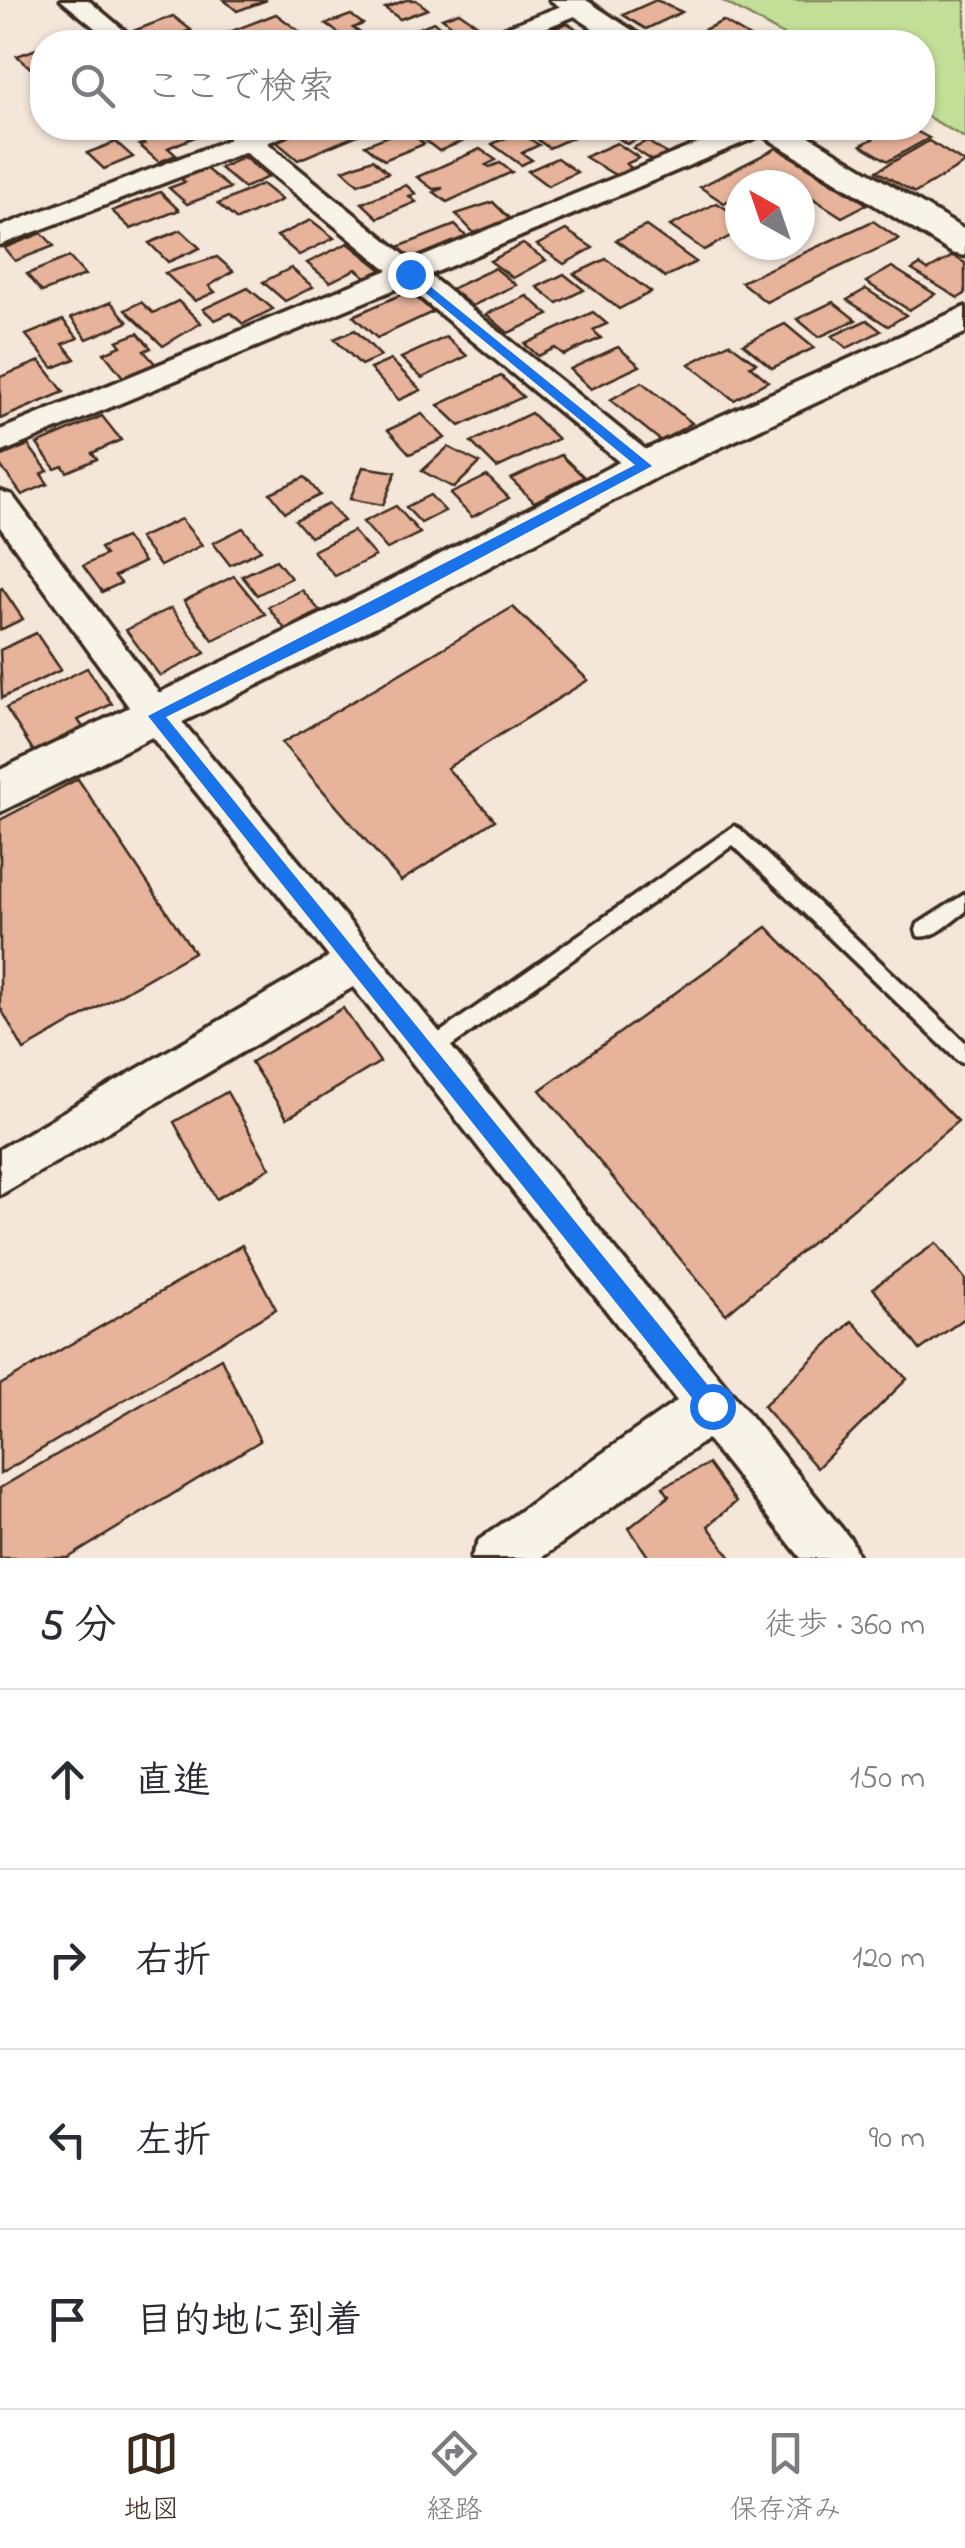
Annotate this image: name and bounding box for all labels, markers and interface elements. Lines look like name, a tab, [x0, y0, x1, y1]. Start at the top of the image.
search box	[30, 30, 935, 140]
icon: search	[65, 58, 120, 113]
text: ここで検索	[145, 61, 335, 117]
north arrow	[725, 170, 815, 260]
route end	[388, 252, 434, 298]
route start	[690, 1384, 736, 1430]
text: 5 分	[40, 1597, 117, 1658]
text: 徒歩 · 360 m	[764, 1603, 925, 1650]
icon: ahead	[40, 1752, 95, 1807]
text: 直進	[135, 1755, 211, 1811]
text: 150 m	[850, 1756, 925, 1803]
icon: right	[40, 1932, 95, 1987]
text: 右折	[135, 1935, 211, 1991]
text: 120 m	[852, 1936, 925, 1983]
icon: left	[40, 2112, 95, 2167]
text: 左折	[135, 2115, 211, 2171]
text: 90 m	[869, 2116, 925, 2163]
icon: arrive	[40, 2292, 95, 2347]
text: 目的地に到着	[135, 2295, 363, 2351]
tab: 地図	[123, 2426, 180, 2532]
tab: 経路	[426, 2426, 483, 2532]
tab: 保存済み	[729, 2426, 842, 2532]

